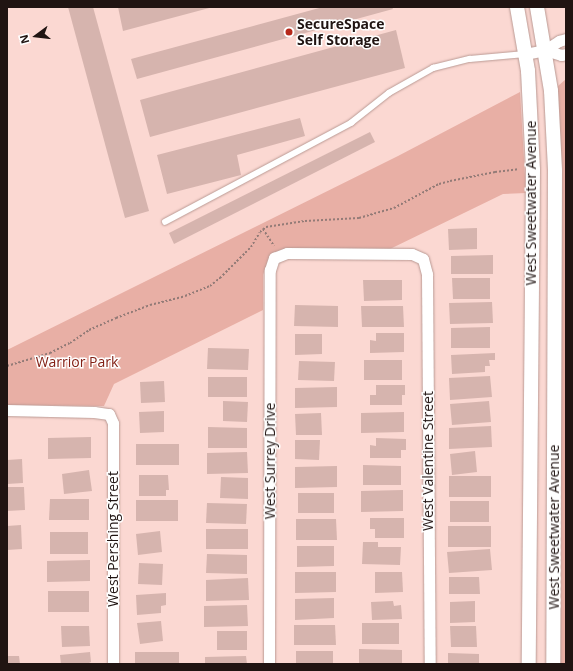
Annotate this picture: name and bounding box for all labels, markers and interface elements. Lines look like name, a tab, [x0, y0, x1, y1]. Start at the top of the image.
north arrow	[16, 16, 56, 56]
place label: SecureSpace Self Storage	[297, 16, 385, 48]
marker: SecureSpace Self Storage	[284, 27, 294, 37]
text: N	[16, 33, 32, 46]
street label: West Sweetwater Avenue	[523, 121, 539, 285]
park label: Warrior Park	[36, 354, 118, 370]
street label: West Valentine Street	[420, 391, 436, 531]
street label: West Surrey Drive	[262, 403, 278, 519]
street label: West Sweetwater Avenue	[546, 445, 562, 609]
street label: West Pershing Street	[105, 471, 121, 607]

